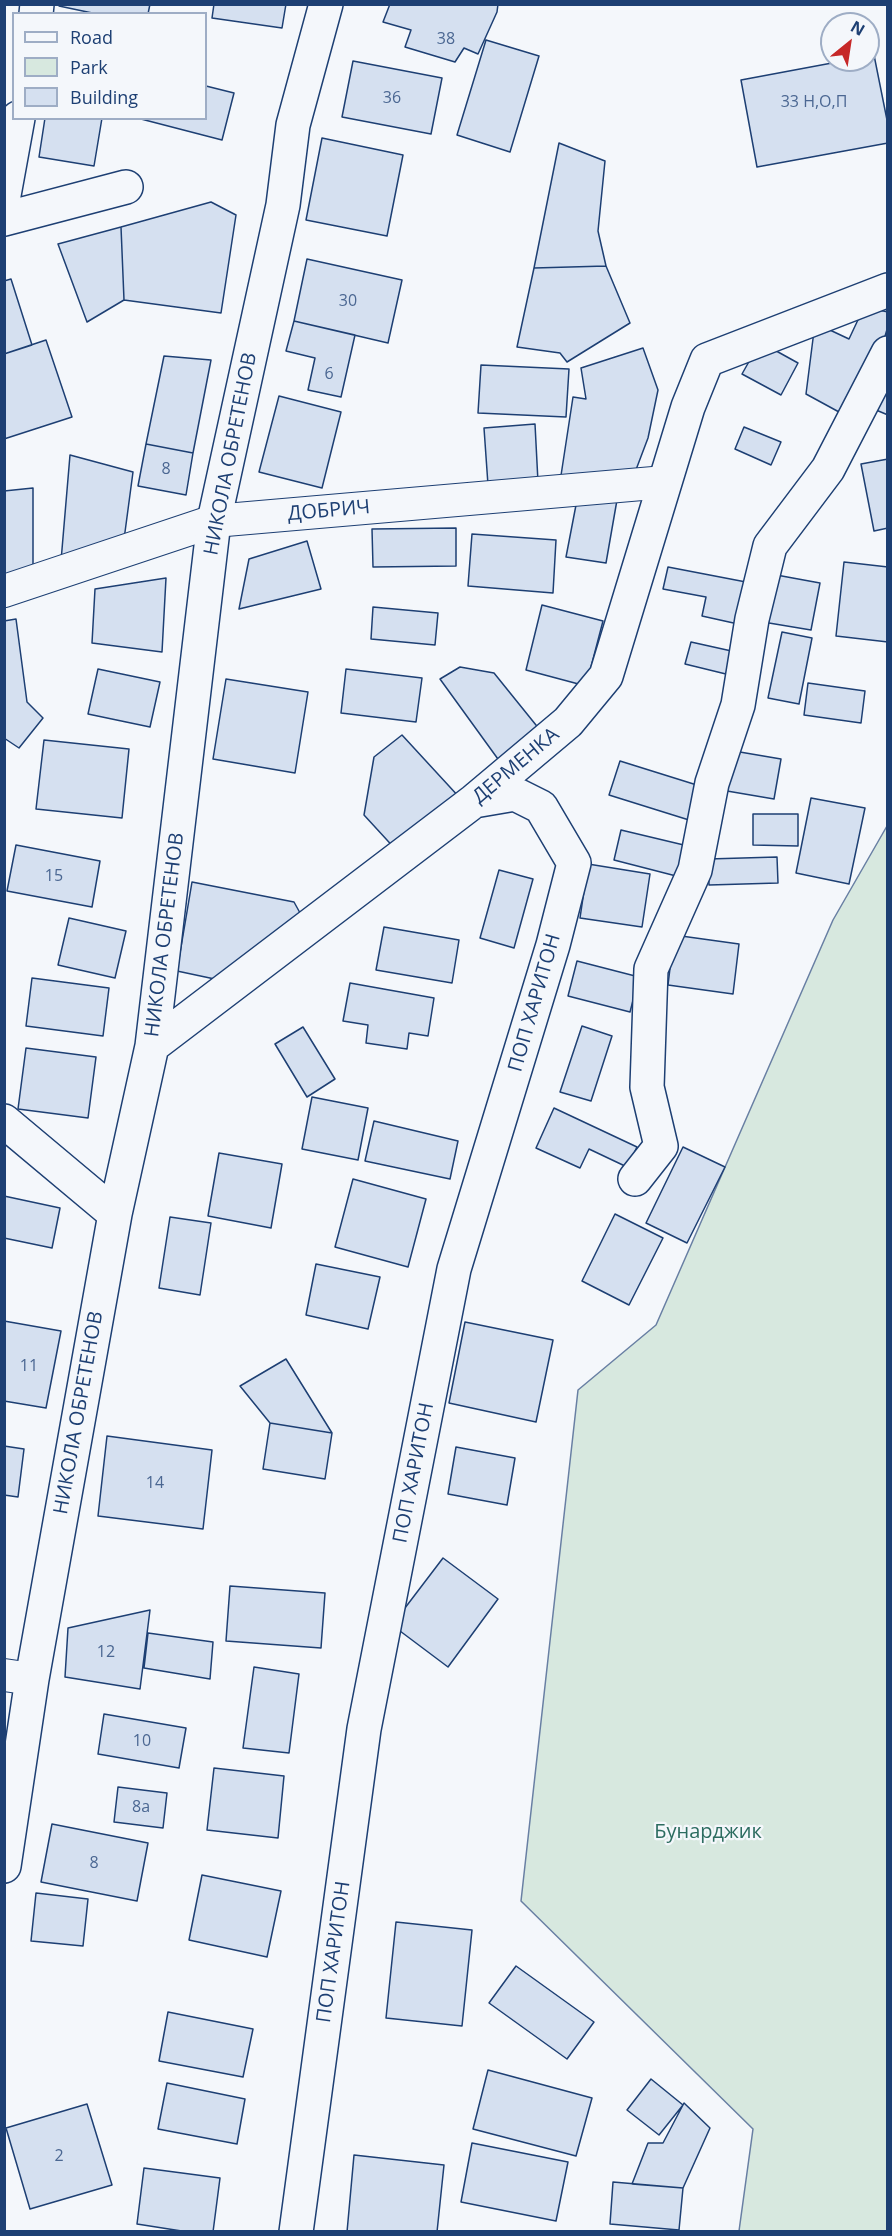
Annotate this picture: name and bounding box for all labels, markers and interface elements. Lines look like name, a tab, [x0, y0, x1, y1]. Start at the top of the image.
legend	[12, 12, 207, 120]
north arrow	[820, 12, 880, 72]
text: N	[847, 15, 869, 41]
text: Road	[70, 25, 113, 49]
house number: 38	[437, 29, 455, 49]
text: Park	[70, 55, 108, 79]
text: Building	[70, 85, 138, 109]
house number: 36	[383, 88, 401, 108]
house number: 33 Н,О,П	[781, 92, 847, 112]
house number: 30	[339, 291, 357, 311]
street label: НИКОЛА ОБРЕТЕНОВ	[200, 351, 262, 557]
house number: 6	[324, 364, 334, 384]
house number: 8	[161, 459, 171, 479]
street label: ДОБРИЧ	[287, 495, 371, 527]
street label: ДЕРМЕНКА	[468, 723, 564, 809]
street label: НИКОЛА ОБРЕТЕНОВ	[141, 831, 189, 1039]
house number: 15	[45, 866, 63, 886]
street label: ПОП ХАРИТОН	[504, 931, 566, 1075]
street label: НИКОЛА ОБРЕТЕНОВ	[49, 1310, 109, 1516]
house number: 11	[20, 1356, 38, 1376]
street label: ПОП ХАРИТОН	[389, 1401, 439, 1545]
house number: 14	[146, 1473, 164, 1493]
house number: 12	[97, 1642, 115, 1662]
house number: 10	[133, 1731, 151, 1751]
house number: 8а	[132, 1797, 150, 1817]
park label: Бунарджик	[654, 1820, 762, 1844]
house number: 8	[89, 1853, 99, 1873]
street label: ПОП ХАРИТОН	[312, 1880, 356, 2024]
house number: 2	[54, 2146, 64, 2166]

